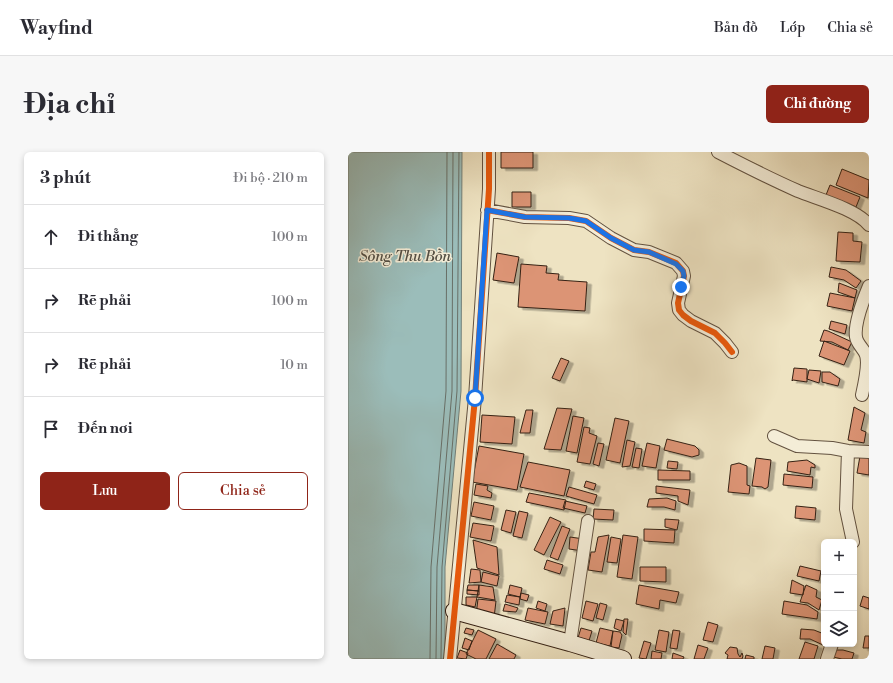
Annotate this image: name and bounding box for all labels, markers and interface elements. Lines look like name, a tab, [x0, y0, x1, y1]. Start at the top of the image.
text: Wayfind	[20, 16, 93, 40]
text: Bản đồ	[714, 19, 758, 37]
text: Lớp	[780, 19, 805, 37]
text: Chia sẻ	[827, 19, 873, 37]
button: Chỉ đường	[766, 85, 869, 123]
text: Địa chỉ	[24, 87, 116, 122]
text: 3 phút	[40, 167, 91, 189]
text: Đi bộ · 210 m	[233, 170, 308, 186]
icon: ahead	[40, 226, 62, 248]
text: Đi thẳng	[78, 227, 138, 246]
text: 100 m	[272, 229, 308, 245]
water label: Sông Thu Bồn	[359, 247, 452, 266]
route end	[672, 278, 690, 296]
icon: right	[40, 290, 62, 312]
text: Rẽ phải	[78, 291, 131, 310]
text: 100 m	[272, 293, 308, 309]
icon: right	[40, 354, 62, 376]
text: Rẽ phải	[78, 355, 131, 374]
text: 10 m	[280, 357, 308, 373]
route start	[466, 389, 484, 407]
icon: arrive	[40, 418, 62, 440]
text: Đến nơi	[78, 419, 132, 438]
button: Lưu	[40, 472, 170, 510]
button: Chia sẻ	[178, 472, 308, 510]
map controls	[821, 539, 857, 647]
button: +	[821, 539, 857, 575]
button: −	[821, 575, 857, 611]
button: layers	[821, 611, 857, 647]

